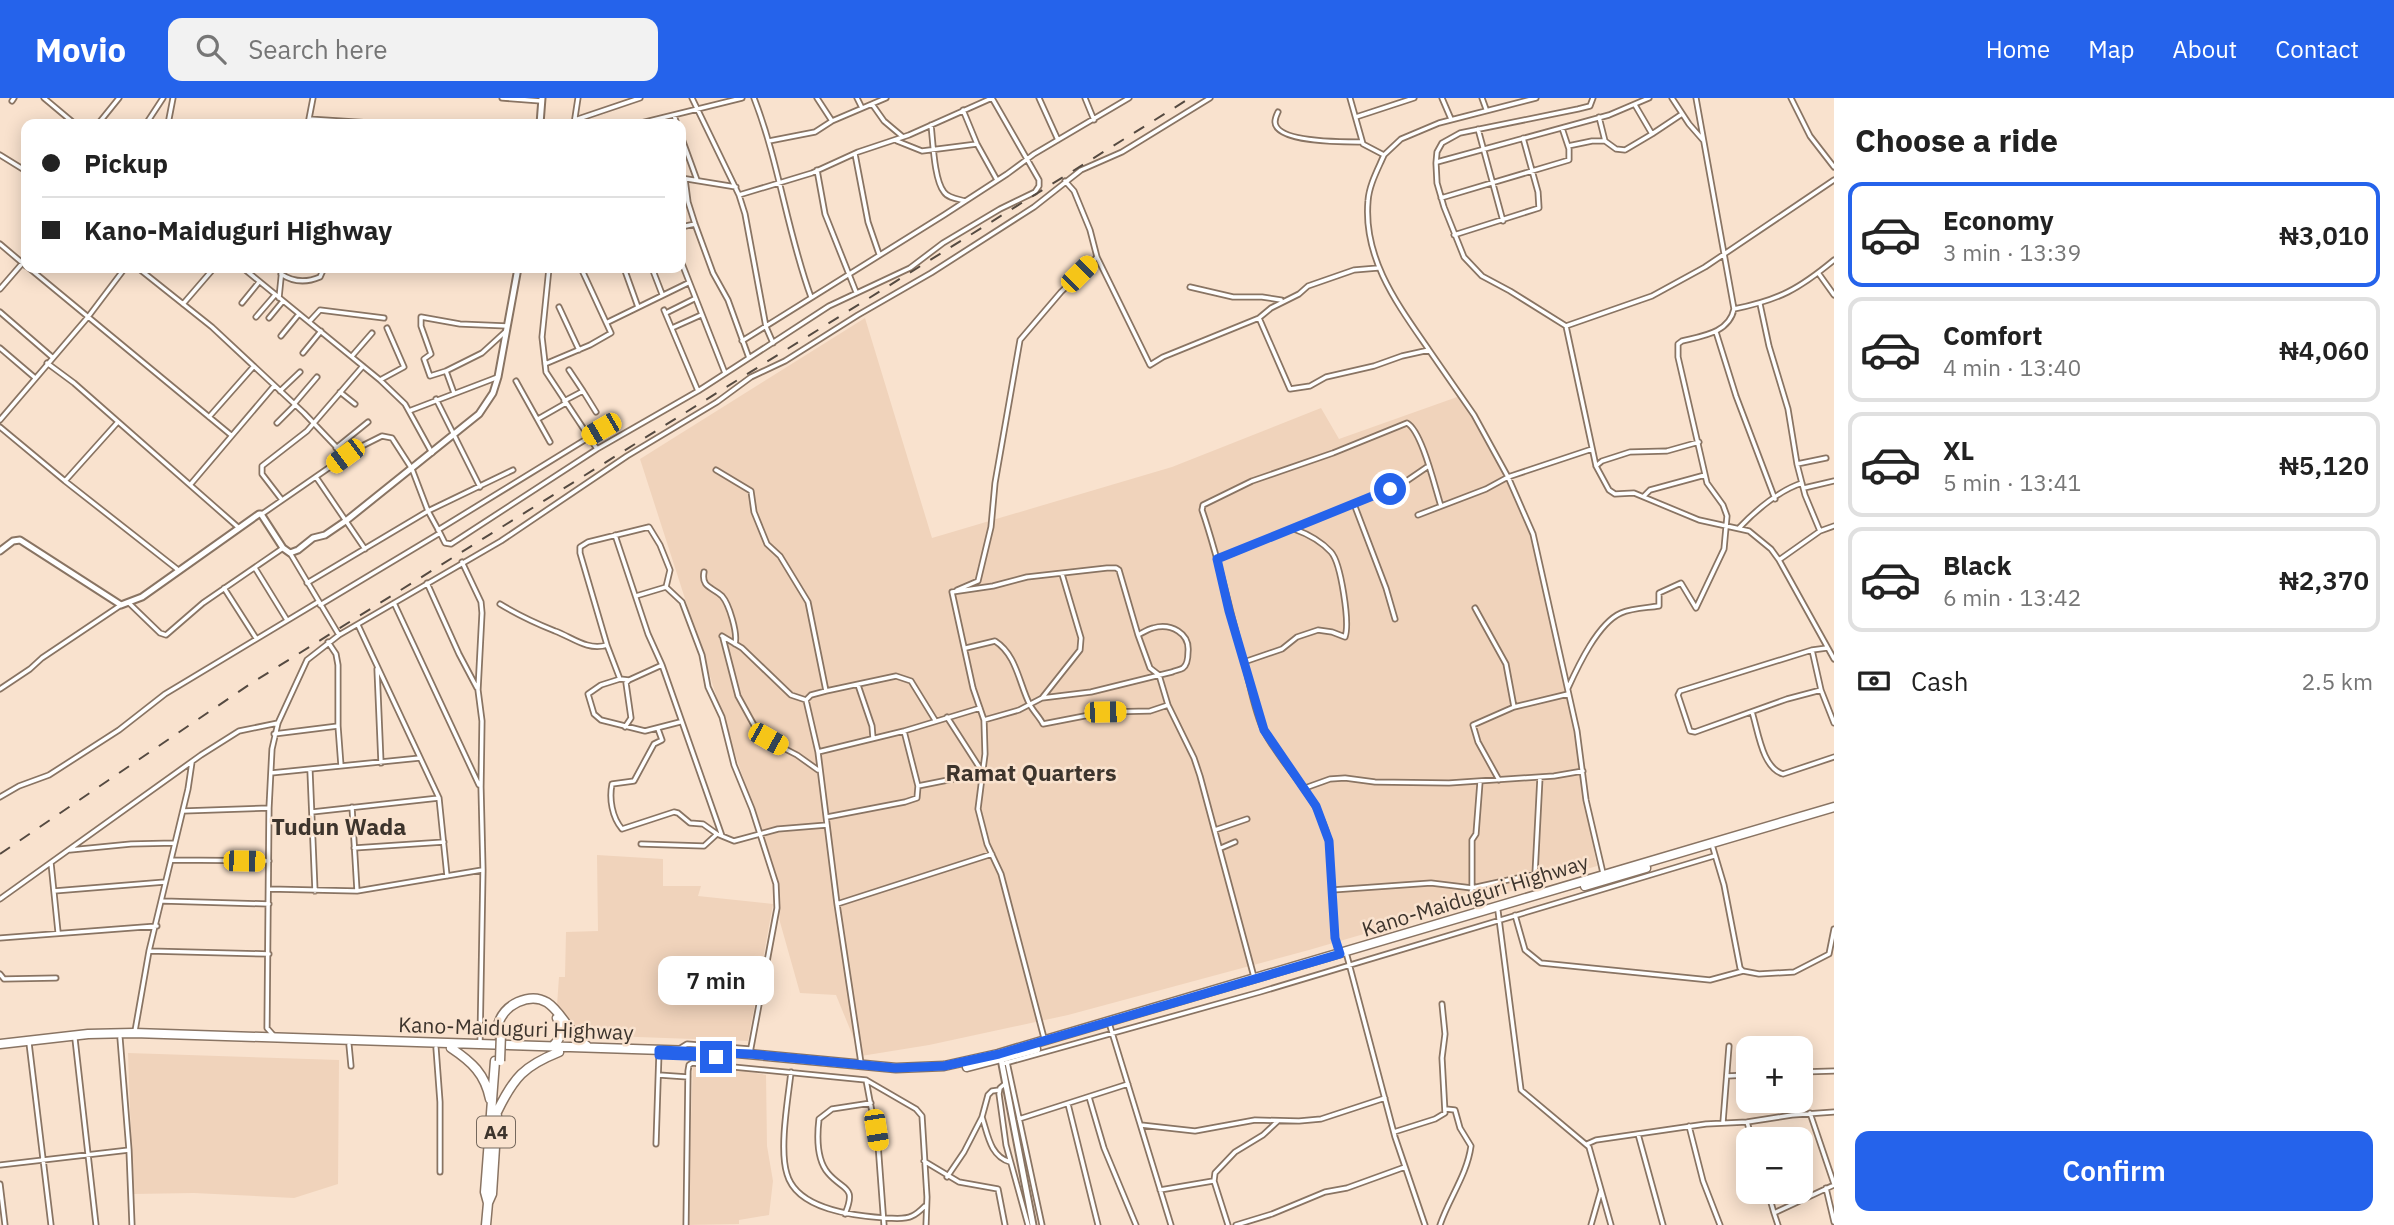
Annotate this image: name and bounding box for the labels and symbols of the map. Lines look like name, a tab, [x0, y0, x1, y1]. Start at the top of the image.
car	[1057, 252, 1102, 296]
car	[578, 409, 625, 449]
car	[322, 435, 369, 477]
route start	[1374, 473, 1406, 505]
car	[1084, 701, 1127, 723]
car	[745, 720, 792, 758]
district label: Ramat Quarters	[945, 757, 1117, 787]
district label: Tudun Wada	[272, 811, 406, 841]
street label: Kano-Maiduguri Highway	[1358, 847, 1592, 943]
car	[223, 850, 266, 872]
callout: 7 min	[658, 956, 774, 1004]
street label: Kano-Maiduguri Highway	[398, 1010, 635, 1046]
route end	[700, 1041, 732, 1073]
car	[863, 1108, 890, 1152]
road number: A4	[477, 1116, 515, 1148]

